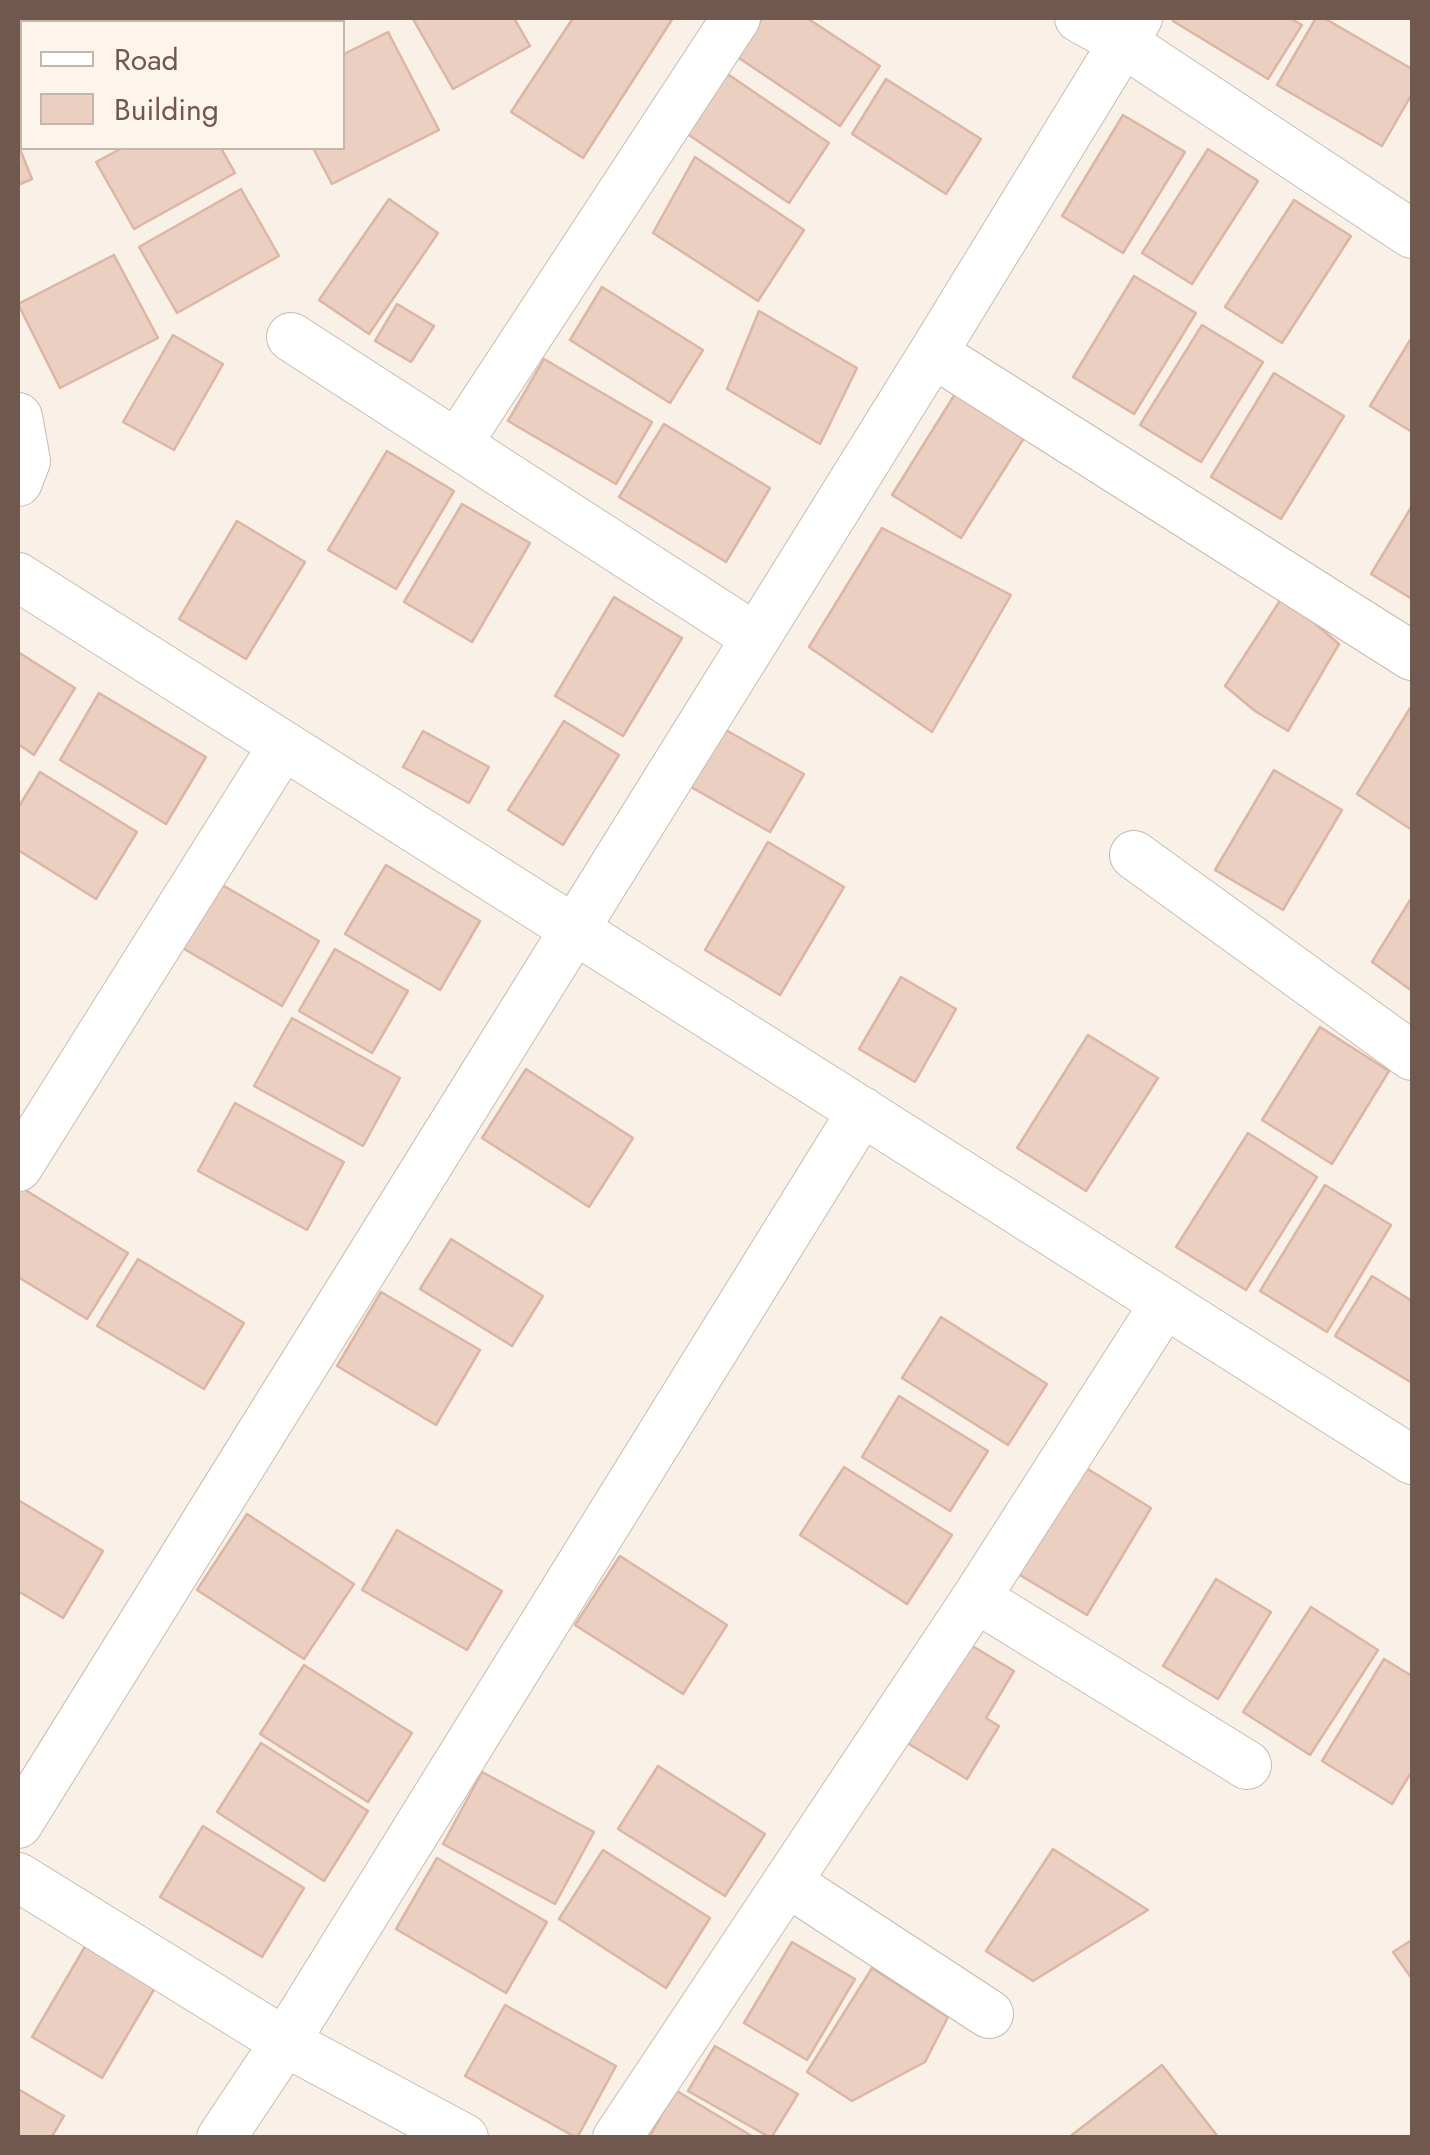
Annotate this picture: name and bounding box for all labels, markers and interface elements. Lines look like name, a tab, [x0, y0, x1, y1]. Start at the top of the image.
legend	[20, 20, 345, 150]
text: Road	[114, 38, 179, 81]
text: Building	[114, 88, 219, 131]

